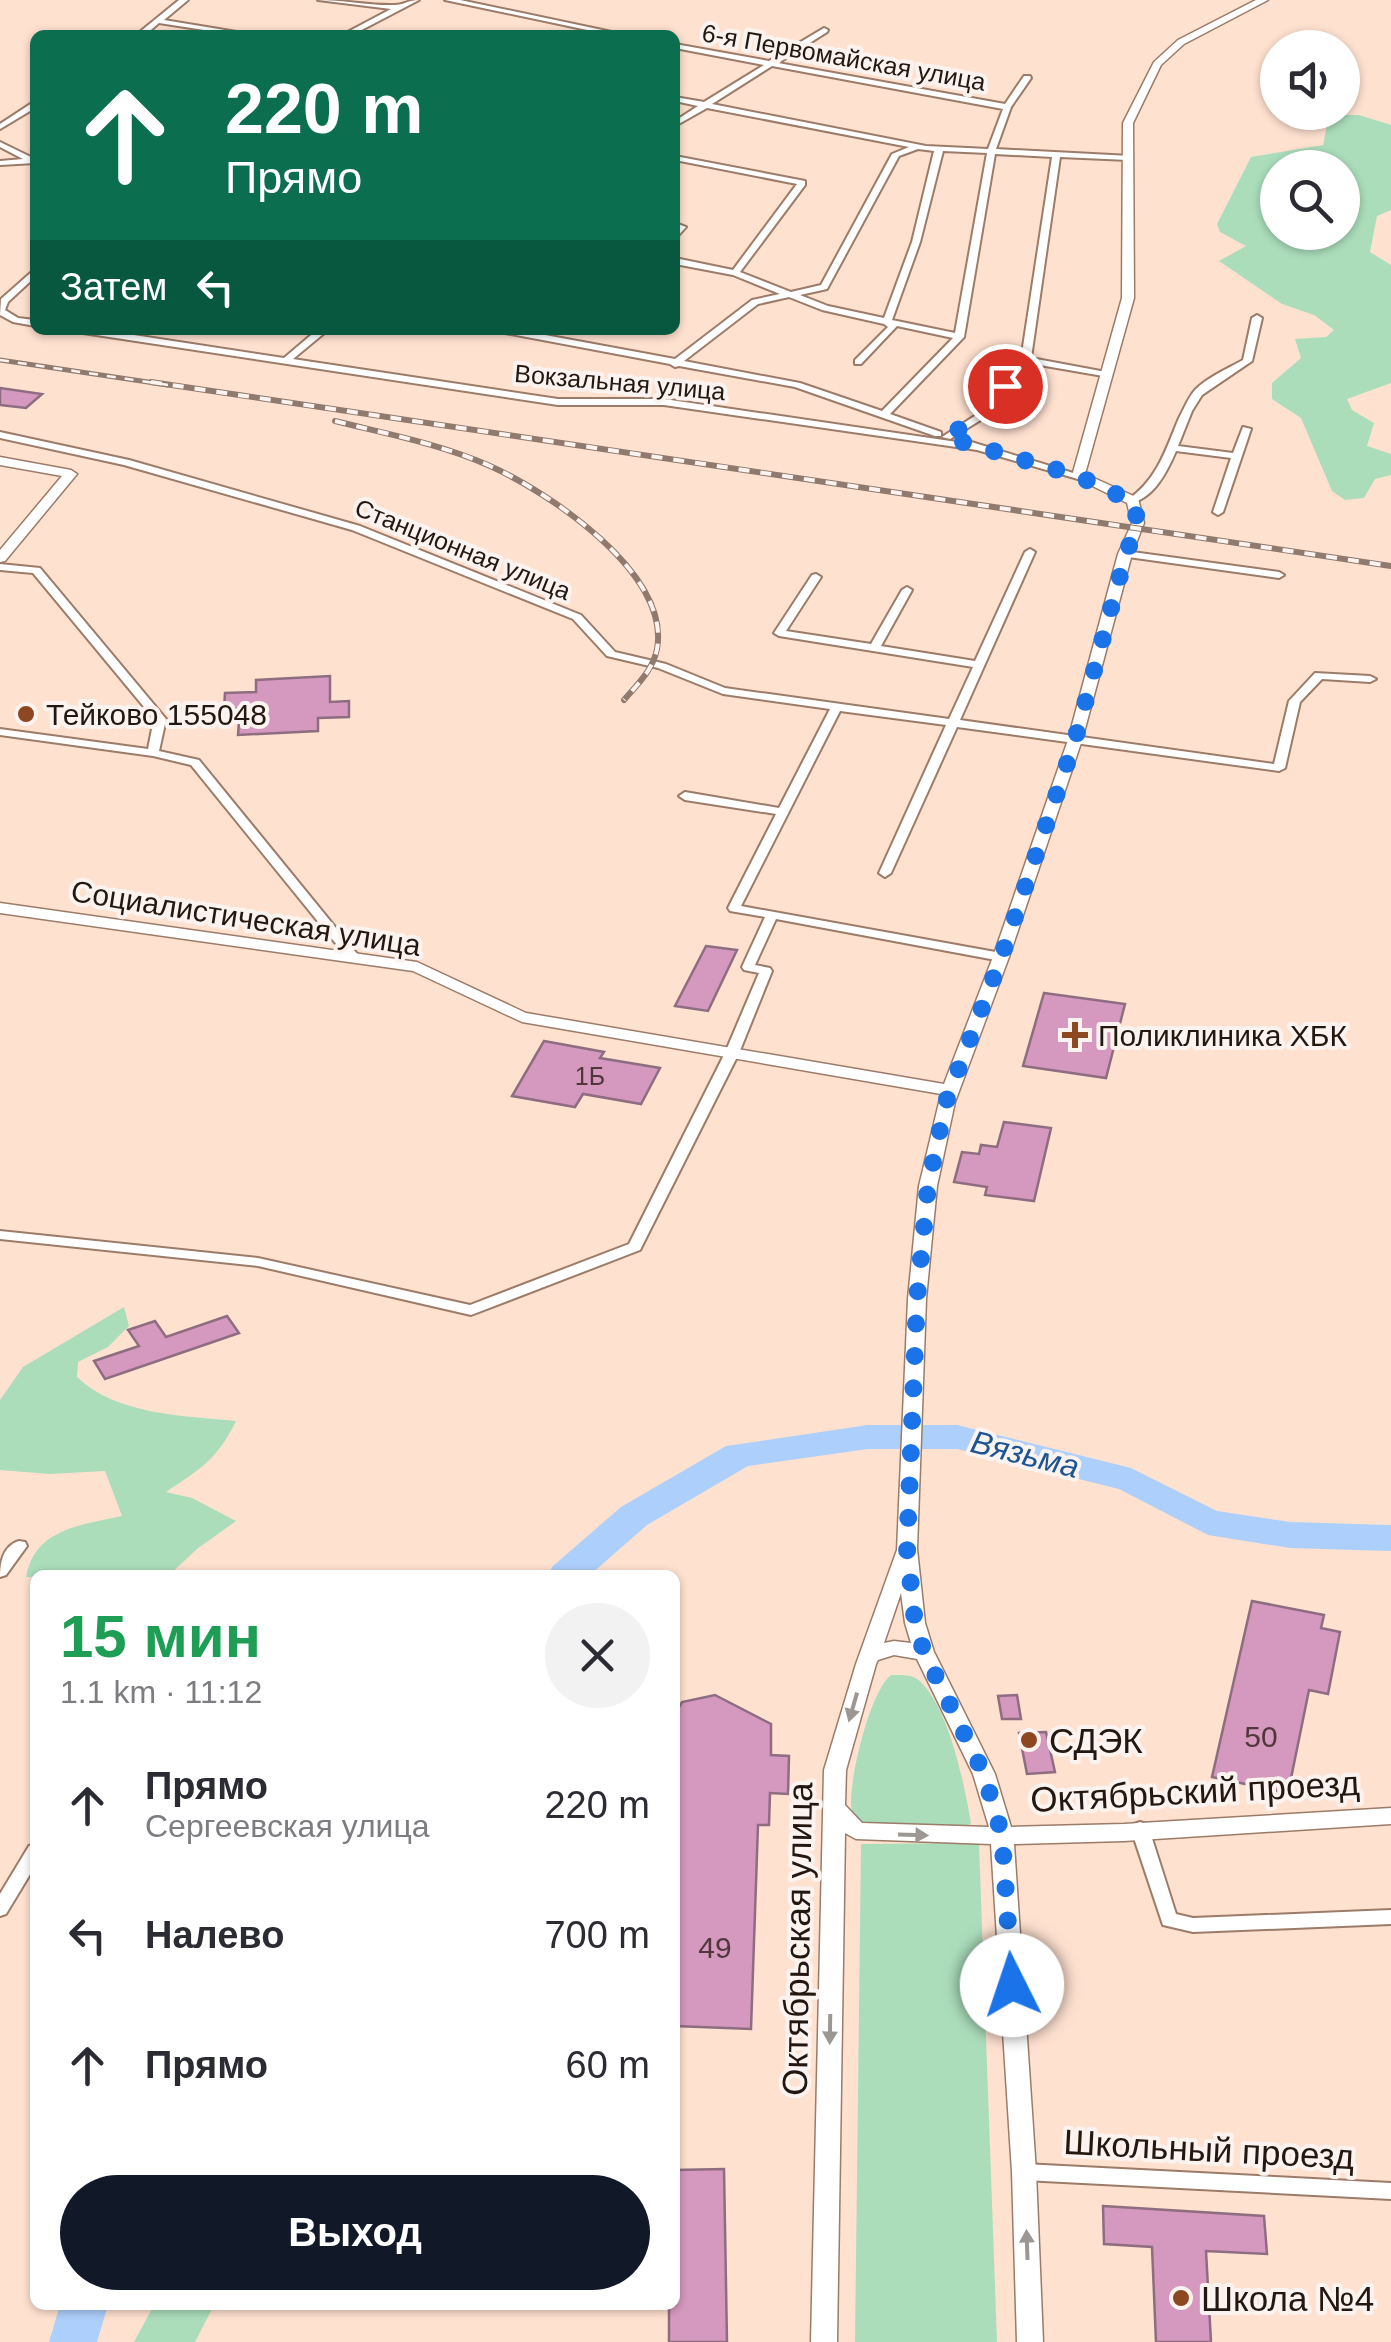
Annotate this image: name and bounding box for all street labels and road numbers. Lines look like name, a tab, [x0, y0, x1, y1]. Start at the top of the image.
street label: 6-я Первомайская улица	[700, 18, 988, 96]
street label: Вокзальная улица	[513, 359, 727, 405]
street label: Станционная улица	[351, 493, 575, 605]
street label: Социалистическая улица	[69, 874, 423, 962]
street label: Октябрьский проезд	[1029, 1763, 1361, 1819]
street label: Октябрьская улица	[775, 1781, 819, 2096]
street label: Школьный проезд	[1063, 2122, 1355, 2176]

